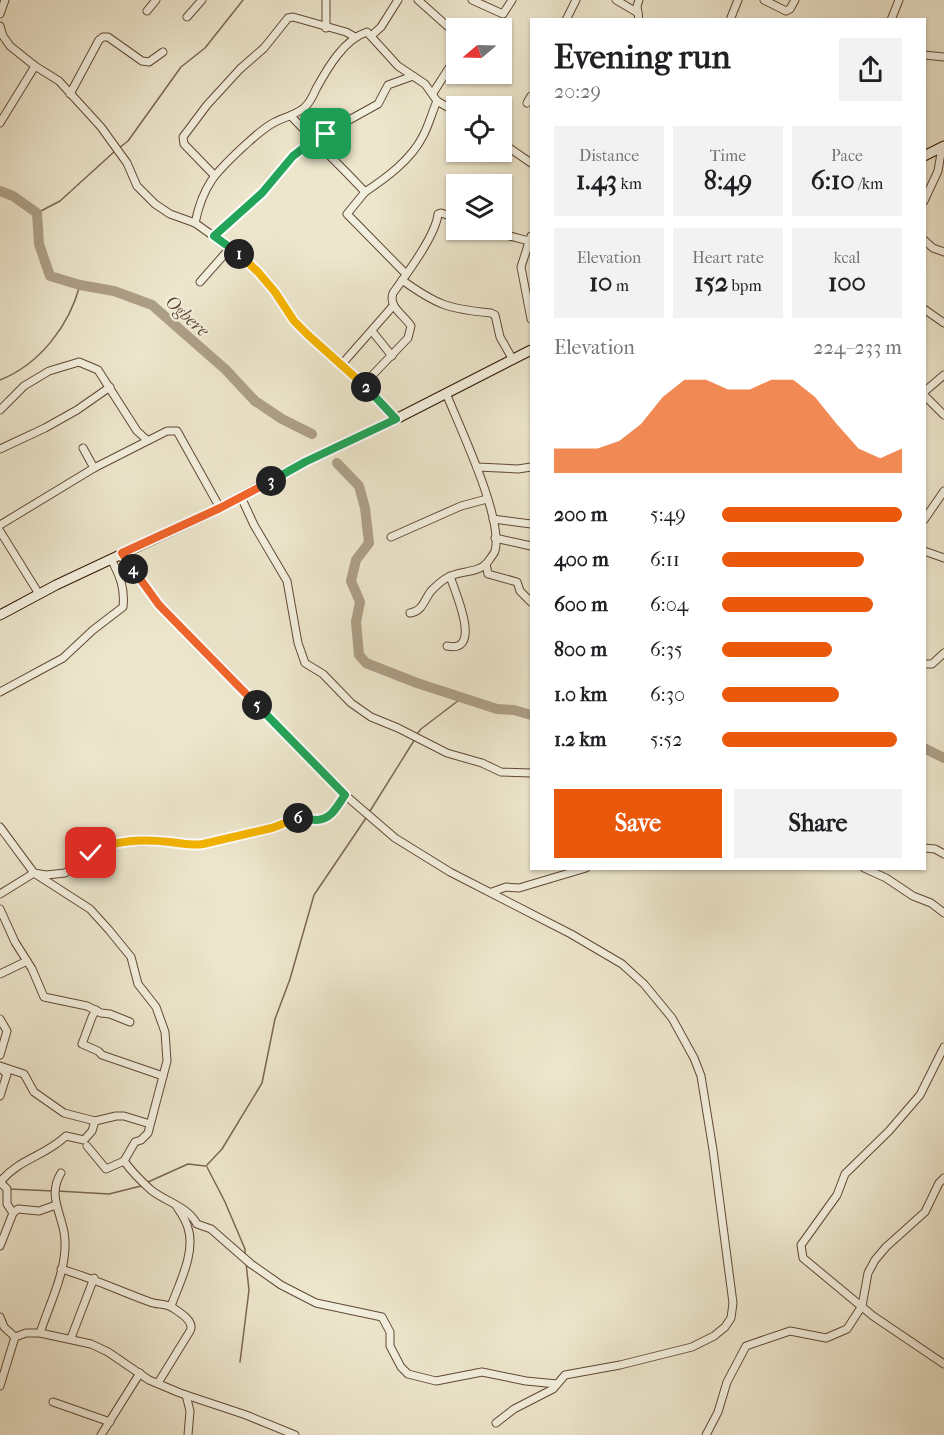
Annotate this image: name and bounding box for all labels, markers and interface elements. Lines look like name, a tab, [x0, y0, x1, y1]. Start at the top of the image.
north arrow	[446, 18, 512, 84]
map controls	[446, 18, 512, 240]
text: Evening run	[554, 38, 731, 77]
button: share	[839, 38, 902, 101]
text: 20:29	[554, 80, 601, 103]
button: locate	[446, 96, 512, 162]
pin	[300, 108, 351, 159]
icon: arrive	[309, 117, 342, 150]
text: Distance	[579, 146, 639, 165]
text: Time	[710, 146, 746, 165]
text: Pace	[831, 146, 863, 165]
text: 1.43	[576, 165, 617, 196]
text: 8:49	[704, 165, 752, 196]
text: 6:10	[811, 165, 854, 196]
button: layers	[446, 174, 512, 240]
text: km	[617, 174, 642, 193]
text: /km	[854, 174, 883, 193]
pin: 1	[224, 239, 254, 269]
text: 1	[236, 244, 242, 263]
text: Elevation	[577, 248, 641, 267]
text: Heart rate	[692, 248, 764, 267]
text: kcal	[834, 248, 860, 267]
text: 10	[589, 267, 612, 298]
text: 152	[694, 267, 728, 298]
text: 100	[828, 267, 866, 298]
text: m	[612, 276, 629, 295]
text: bpm	[728, 276, 762, 295]
water label: Ogbere	[161, 291, 213, 342]
text: Elevation	[554, 336, 635, 359]
text: 224–233 m	[813, 336, 902, 359]
pin: 2	[351, 372, 381, 402]
text: 2	[362, 377, 370, 396]
pin: 3	[256, 466, 286, 496]
text: 3	[268, 471, 274, 490]
text: 200 m	[554, 503, 607, 526]
text: 5:49	[650, 503, 686, 526]
text: 400 m	[554, 548, 609, 571]
text: 6:11	[650, 548, 680, 571]
pin: 4	[118, 554, 148, 584]
text: 4	[128, 559, 138, 578]
text: 600 m	[554, 593, 608, 616]
text: 6:04	[650, 593, 688, 616]
text: 800 m	[554, 638, 607, 661]
text: 6:35	[650, 638, 683, 661]
text: 1.0 km	[554, 683, 607, 706]
text: 6:30	[650, 683, 685, 706]
pin: 5	[242, 690, 272, 720]
text: 5	[254, 695, 260, 714]
text: 1.2 km	[554, 728, 607, 751]
text: 5:52	[650, 728, 682, 751]
button: Save	[554, 789, 722, 858]
button: Share	[734, 789, 902, 858]
pin: 6	[283, 803, 313, 833]
text: 6	[294, 808, 302, 827]
pin	[65, 827, 116, 878]
icon: check	[74, 836, 107, 869]

